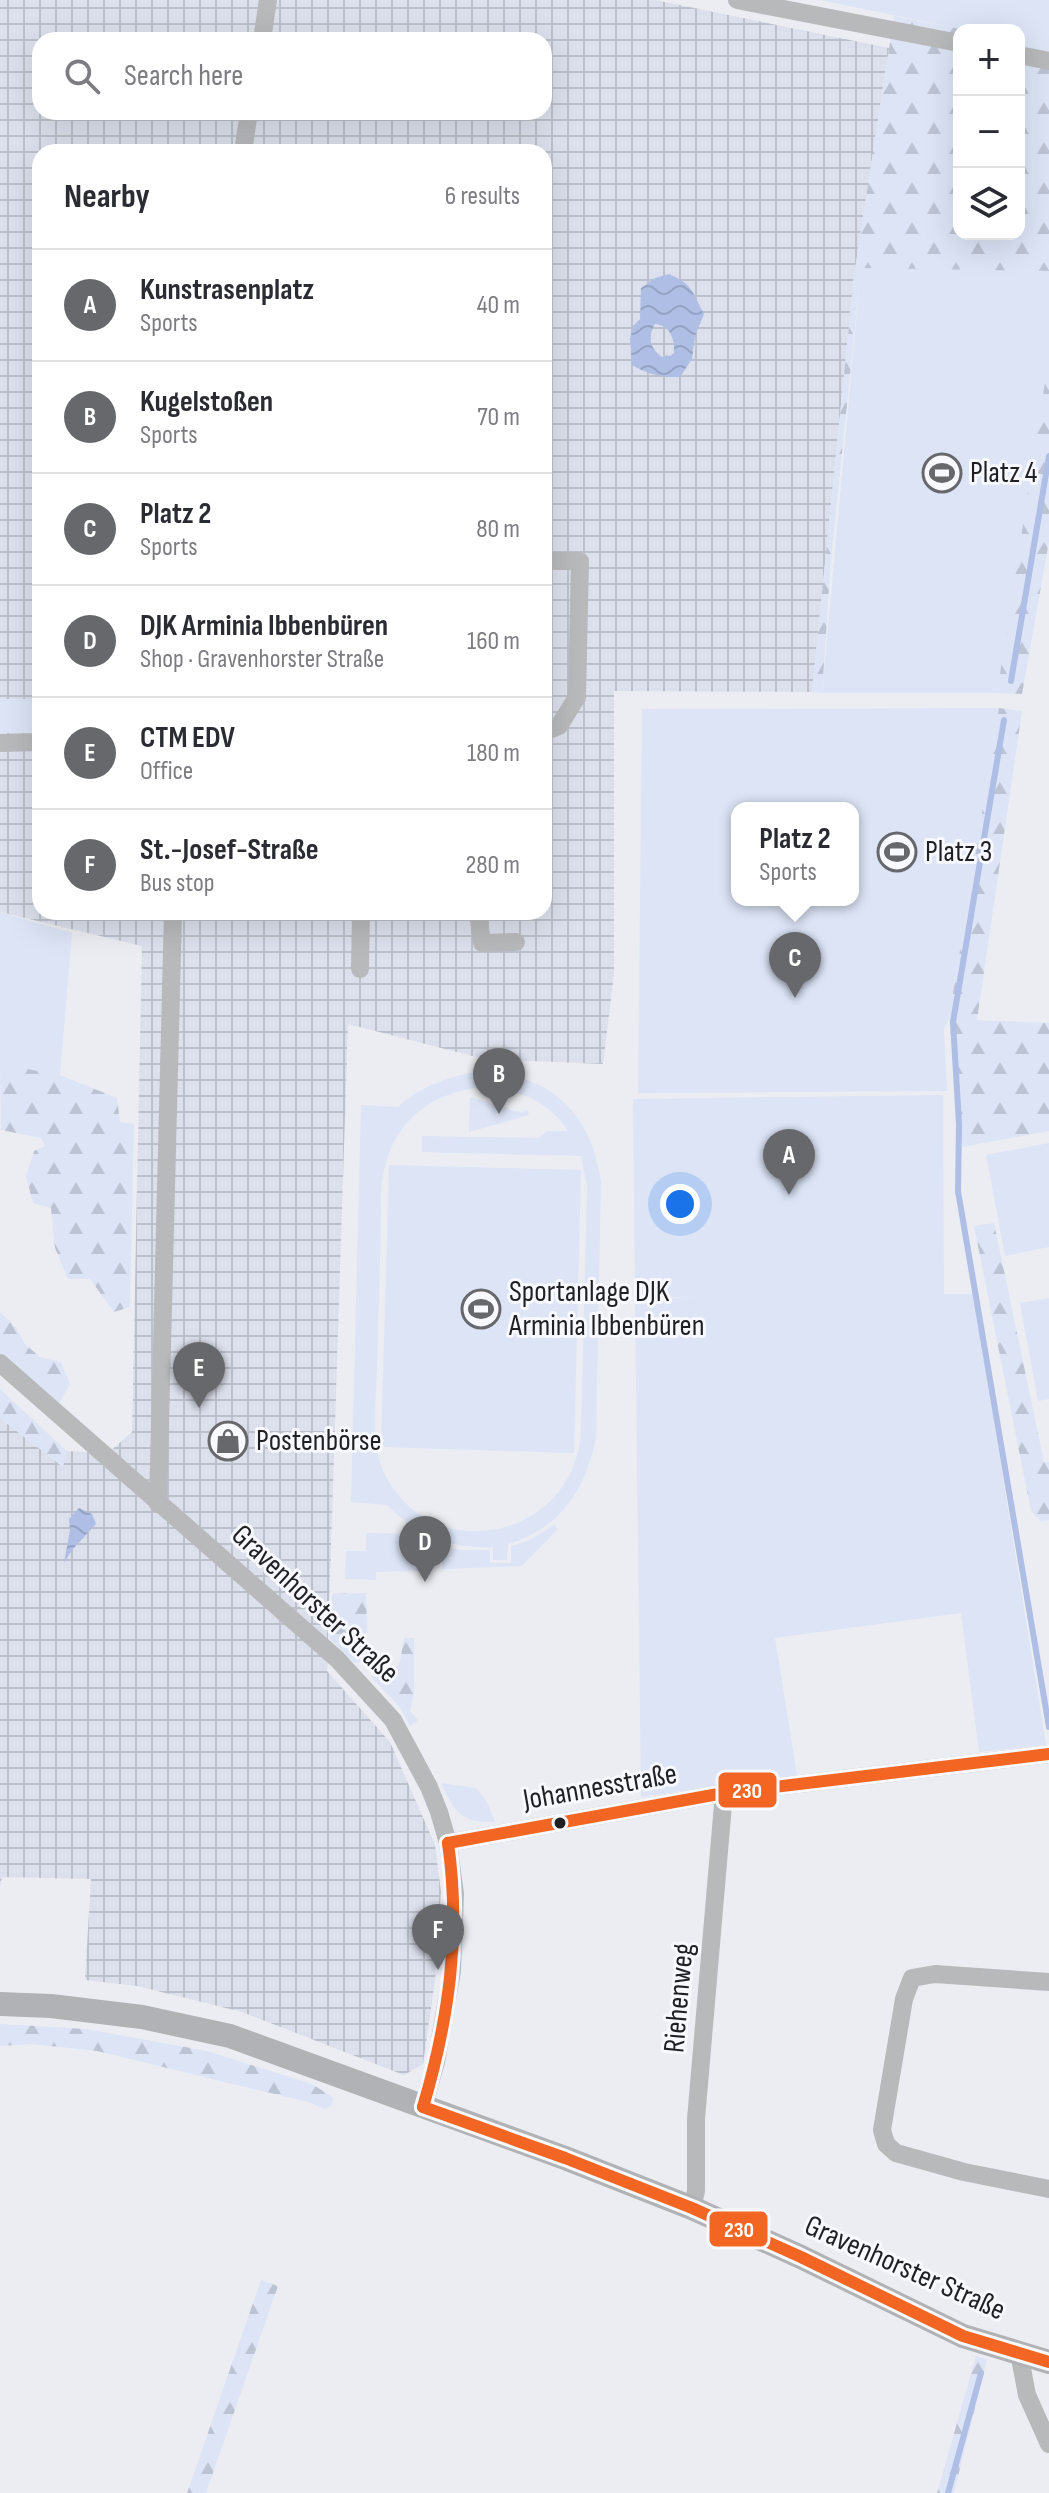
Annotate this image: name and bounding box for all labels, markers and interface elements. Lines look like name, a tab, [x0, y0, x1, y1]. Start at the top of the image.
map controls	[953, 24, 1025, 240]
button: +	[953, 24, 1025, 96]
search box	[32, 32, 552, 120]
icon: search	[60, 54, 104, 98]
text: Search here	[124, 58, 243, 94]
button: −	[953, 96, 1025, 168]
button: layers	[953, 168, 1025, 240]
text: Nearby	[64, 176, 150, 217]
text: 6 results	[445, 181, 520, 212]
text: Kunstrasenplatz	[140, 272, 314, 308]
text: A	[84, 290, 96, 321]
text: 40 m	[477, 290, 520, 321]
text: Sports	[140, 308, 198, 339]
text: Kugelstoßen	[140, 384, 273, 420]
text: B	[84, 402, 96, 433]
text: 70 m	[477, 402, 520, 433]
text: Sports	[140, 420, 198, 451]
sports icon: Platz 4	[921, 452, 963, 494]
place label: Platz 4	[970, 455, 1037, 491]
text: Platz 2	[140, 496, 211, 532]
text: C	[83, 514, 97, 545]
text: 80 m	[476, 514, 520, 545]
text: Sports	[140, 532, 198, 563]
text: DJK Arminia Ibbenbüren	[140, 608, 388, 644]
text: D	[83, 626, 97, 657]
text: 160 m	[467, 626, 520, 657]
text: Shop · Gravenhorster Straße	[140, 644, 384, 675]
text: CTM EDV	[140, 720, 235, 756]
text: E	[84, 738, 96, 769]
text: 180 m	[467, 738, 520, 769]
text: Office	[140, 756, 193, 787]
popup	[731, 802, 859, 906]
text: Platz 2	[759, 821, 831, 857]
sports icon: Platz 3	[876, 831, 918, 873]
text: St.-Josef-Straße	[140, 832, 319, 868]
place label: Platz 3	[925, 834, 992, 870]
text: F	[85, 850, 95, 881]
text: 280 m	[465, 850, 520, 881]
text: Sports	[759, 857, 817, 888]
text: Bus stop	[140, 868, 215, 899]
pin: C	[769, 932, 821, 998]
pin: B	[473, 1048, 525, 1114]
pin: A	[763, 1129, 815, 1195]
your location	[660, 1184, 700, 1224]
place label: Sportanlage DJK Arminia Ibbenbüren	[508, 1274, 704, 1344]
sports icon: Sportanlage DJK Arminia Ibbenbüren	[460, 1288, 502, 1330]
pin: E	[173, 1342, 225, 1408]
shop icon: Postenbörse	[207, 1420, 249, 1462]
place label: Postenbörse	[256, 1423, 382, 1459]
pin: D	[399, 1516, 451, 1582]
street label: Gravenhorster Straße	[224, 1517, 406, 1691]
street label: Johannesstraße	[519, 1756, 680, 1818]
line badge: 230	[717, 1771, 778, 1809]
text: 230	[732, 1778, 762, 1805]
unlabelled marker	[552, 1815, 568, 1831]
pin: F	[412, 1904, 464, 1970]
street label: Riehenweg	[656, 1942, 702, 2054]
street label: Gravenhorster Straße	[799, 2208, 1011, 2328]
line badge: 230	[708, 2210, 769, 2248]
text: 230	[724, 2217, 754, 2244]

